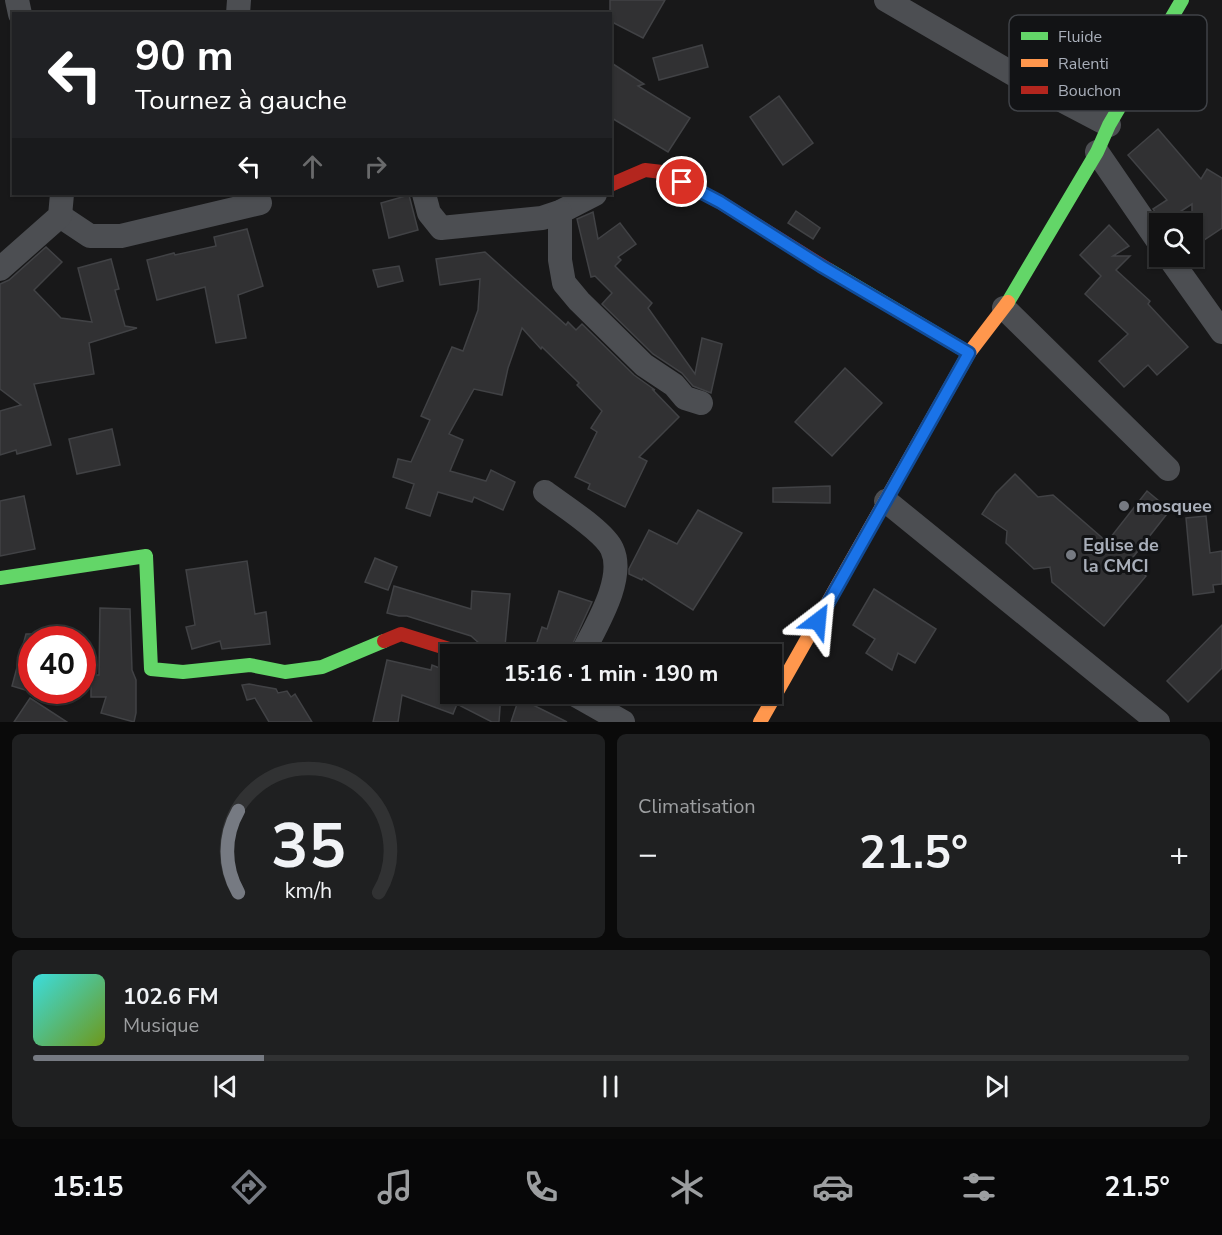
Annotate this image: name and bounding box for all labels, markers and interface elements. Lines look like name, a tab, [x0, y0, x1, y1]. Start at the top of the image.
legend	[1009, 15, 1207, 111]
text: Fluide	[1058, 26, 1102, 48]
text: 90 m	[135, 28, 234, 85]
icon: left	[36, 36, 114, 114]
text: Ralenti	[1058, 53, 1109, 75]
text: Bouchon	[1058, 80, 1121, 102]
text: Tournez à gauche	[135, 82, 347, 119]
icon: left	[233, 150, 266, 183]
icon: ahead	[296, 150, 329, 183]
icon: right	[359, 150, 392, 183]
pin	[656, 156, 707, 207]
icon: arrive	[665, 165, 698, 198]
map controls	[1149, 213, 1203, 267]
button: search	[1149, 213, 1203, 267]
place label: mosquee	[1136, 494, 1212, 518]
marker: mosquee	[1117, 499, 1131, 513]
place label: Eglise de la CMCI	[1083, 533, 1159, 578]
marker: Eglise de la CMCI	[1064, 548, 1078, 562]
position arrow	[786, 589, 850, 653]
speed limit sign: 40	[18, 626, 96, 704]
text: 15:16 · 1 min · 190 m	[504, 659, 718, 689]
text: Climatisation	[638, 793, 756, 820]
text: 35	[271, 804, 346, 889]
text: 21.5°	[859, 823, 968, 884]
text: −	[638, 832, 658, 877]
text: +	[1169, 832, 1189, 877]
text: km/h	[285, 876, 332, 906]
text: 102.6 FM	[123, 982, 219, 1012]
text: Musique	[123, 1012, 199, 1039]
icon: previous	[209, 1070, 242, 1103]
icon: pause	[594, 1070, 627, 1103]
icon: next	[980, 1070, 1013, 1103]
icon: directions	[228, 1166, 270, 1208]
icon: music	[374, 1166, 416, 1208]
icon: phone	[520, 1166, 562, 1208]
icon: climate	[666, 1166, 708, 1208]
icon: car	[812, 1166, 854, 1208]
icon: filters	[958, 1166, 1000, 1208]
text: 15:15	[52, 1169, 124, 1206]
text: 21.5°	[1104, 1169, 1170, 1206]

